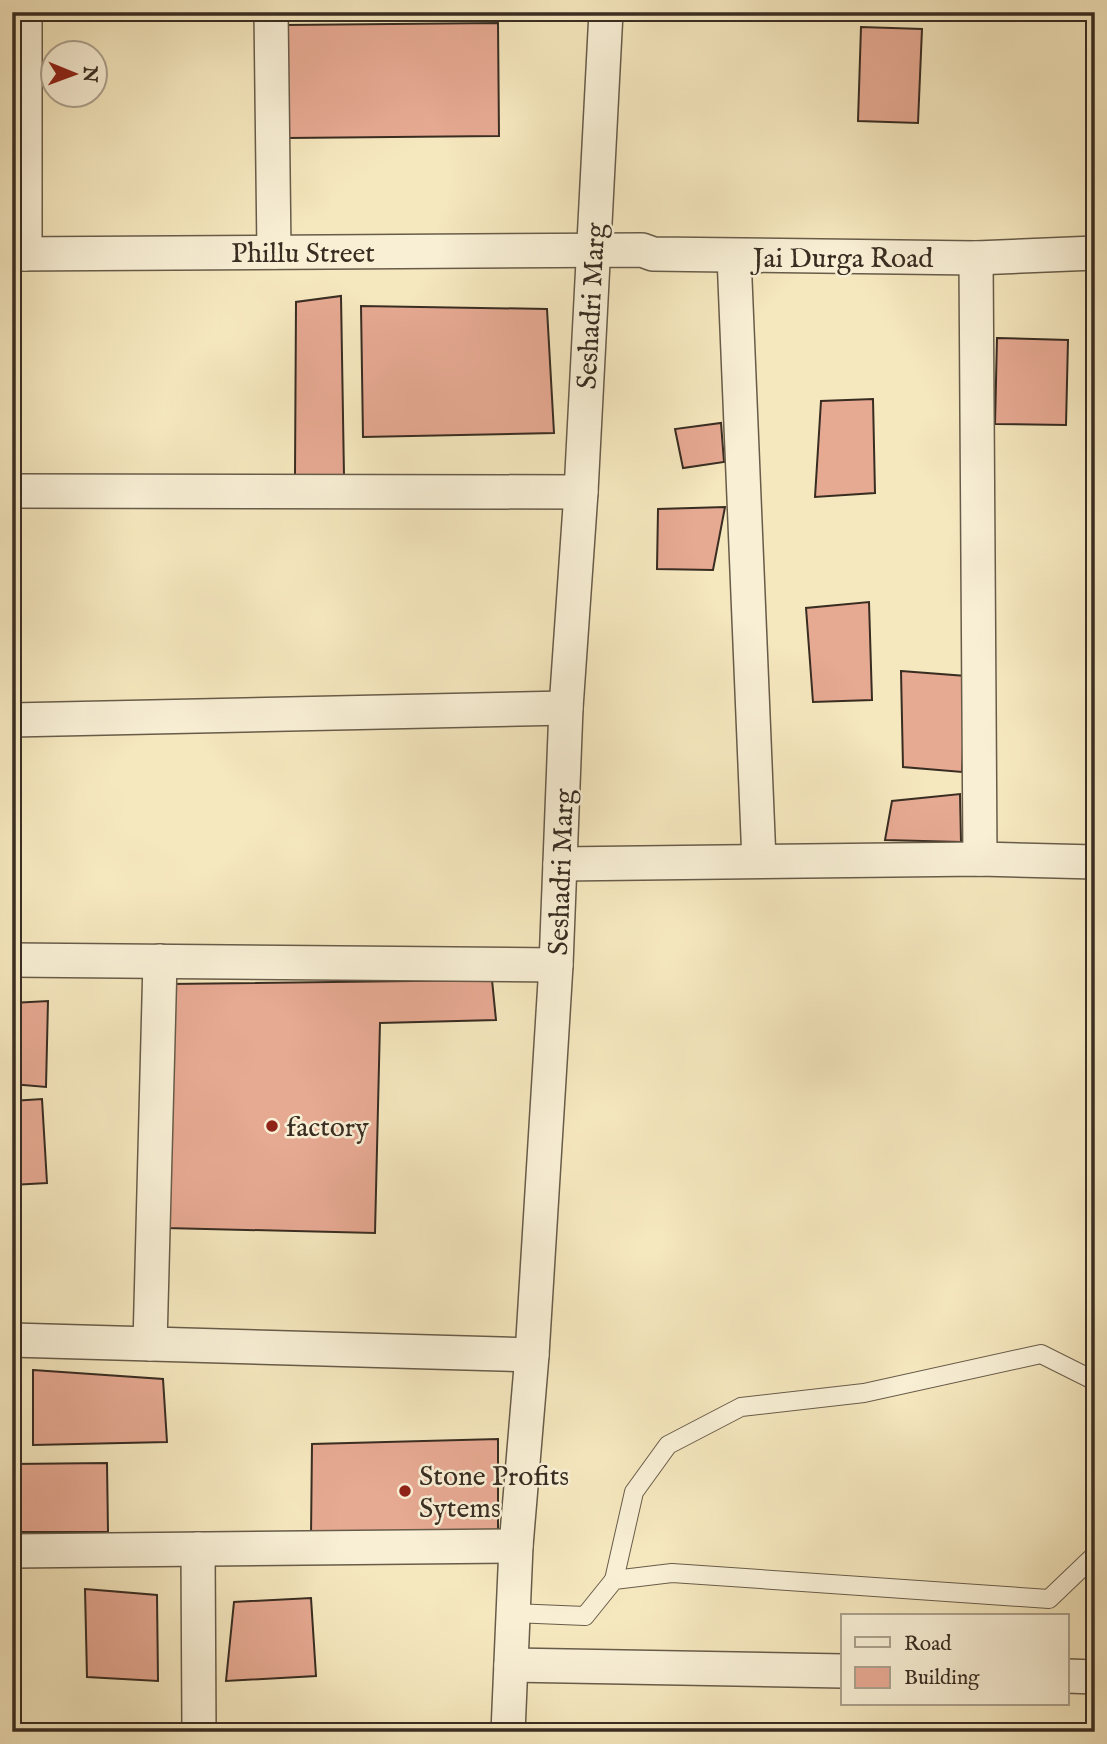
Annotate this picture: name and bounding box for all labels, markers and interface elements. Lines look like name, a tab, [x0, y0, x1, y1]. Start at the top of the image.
north arrow	[38, 38, 108, 108]
text: N	[77, 65, 101, 83]
street label: Seshadri Marg	[571, 221, 614, 390]
street label: Phillu Street	[231, 237, 375, 272]
street label: Jai Durga Road	[750, 242, 933, 277]
street label: Seshadri Marg	[542, 787, 583, 956]
place label: factory	[286, 1111, 369, 1146]
marker: factory	[264, 1118, 280, 1134]
place label: Stone Profits Sytems	[419, 1460, 569, 1527]
marker: Stone Profits Sytems	[397, 1483, 413, 1499]
legend	[841, 1614, 1068, 1706]
text: Road	[904, 1631, 952, 1658]
text: Building	[904, 1665, 980, 1692]

